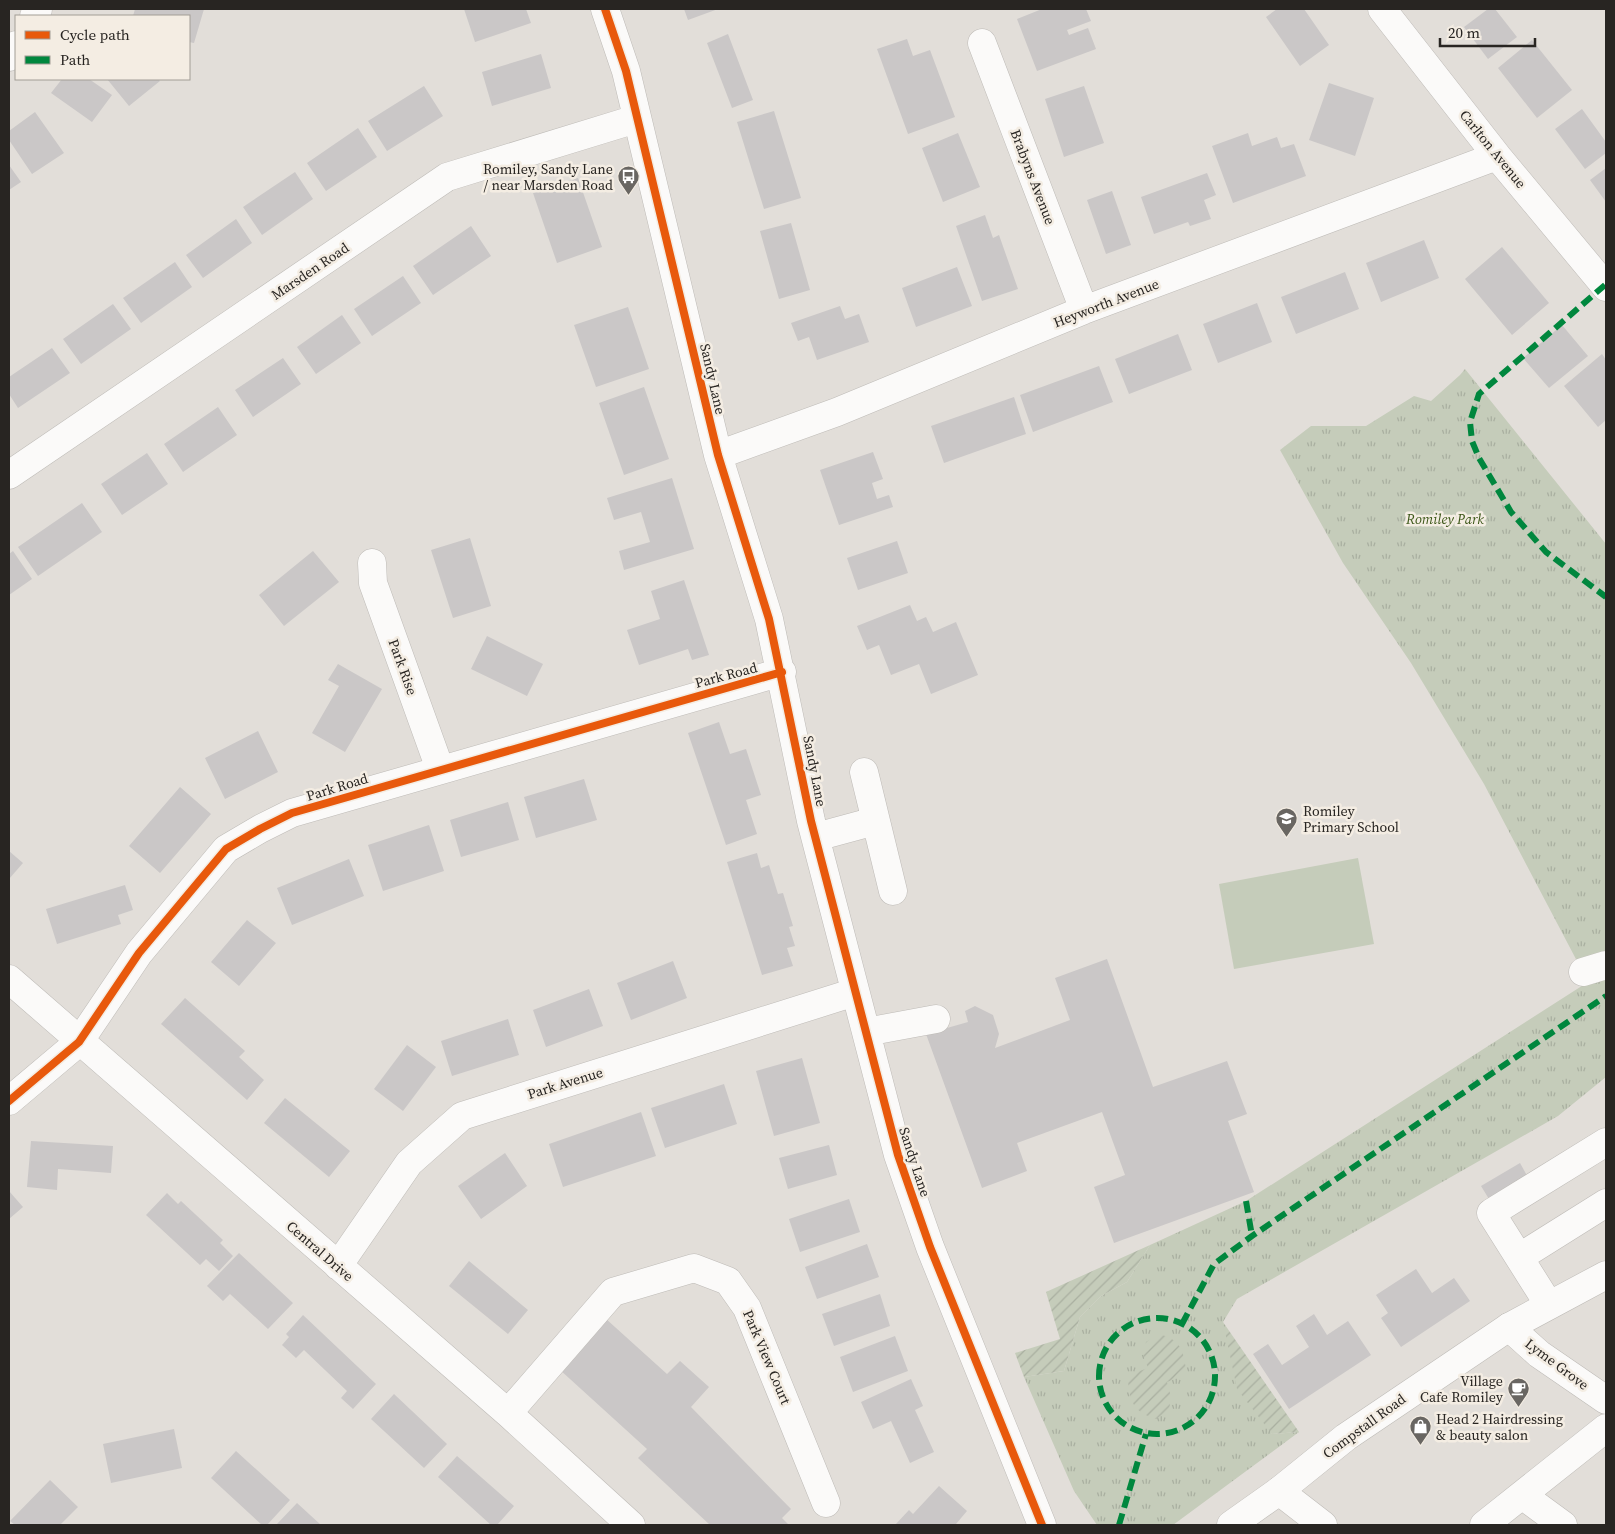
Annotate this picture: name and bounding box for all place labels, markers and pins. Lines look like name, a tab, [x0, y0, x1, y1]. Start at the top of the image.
place label: Romiley, Sandy Lane / near Marsden Road	[483, 159, 613, 195]
bus stop icon: Romiley, Sandy Lane / near Marsden Road	[617, 165, 641, 196]
place label: Romiley Primary School	[1303, 801, 1399, 837]
school or university icon: Romiley Primary School	[1275, 807, 1299, 838]
place label: Village Cafe Romiley	[1420, 1371, 1504, 1407]
cafe icon: Village Cafe Romiley	[1507, 1377, 1531, 1408]
place label: Head 2 Hairdressing & beauty salon	[1436, 1409, 1563, 1445]
shop icon: Head 2 Hairdressing & beauty salon	[1408, 1415, 1432, 1446]

